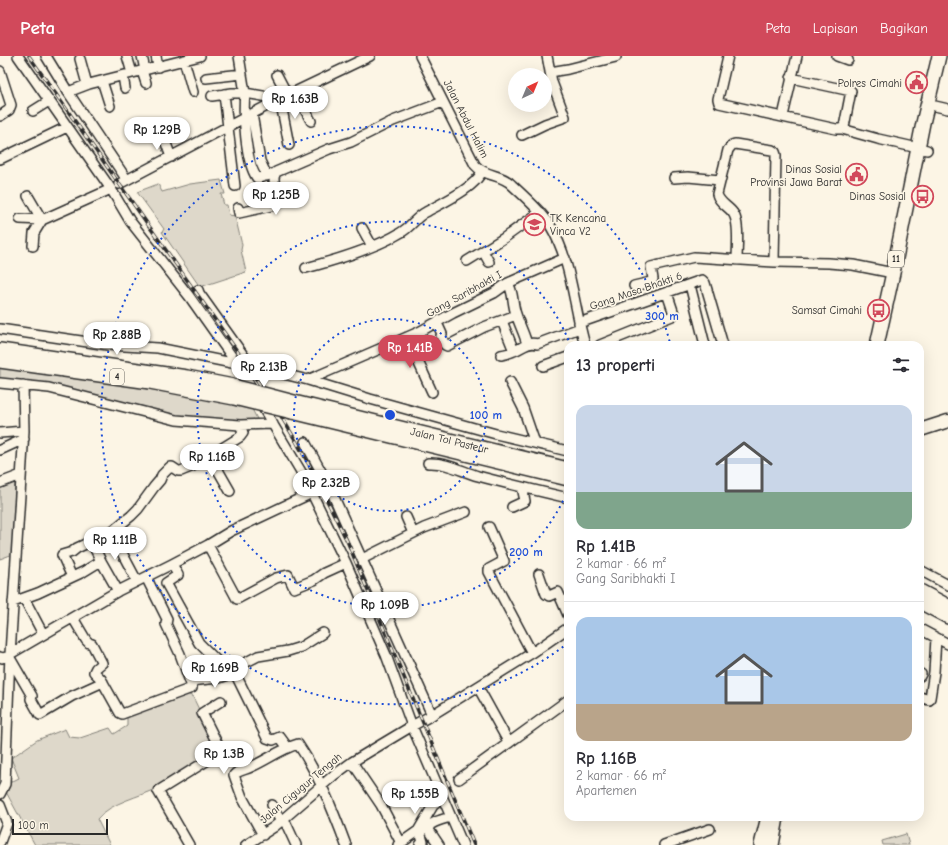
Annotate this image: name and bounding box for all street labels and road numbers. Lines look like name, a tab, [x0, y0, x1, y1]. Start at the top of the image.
street label: Jalan Abdul Halim	[441, 78, 491, 160]
road number: 11	[888, 251, 904, 267]
street label: Gang Saribhakti I	[424, 268, 504, 320]
street label: Gang Masa Bhakti 6	[588, 269, 684, 313]
road number: 4	[110, 369, 124, 385]
street label: Jalan Tol Pasteur	[409, 424, 490, 456]
street label: Jalan Cigugur Tengah	[258, 750, 345, 826]

